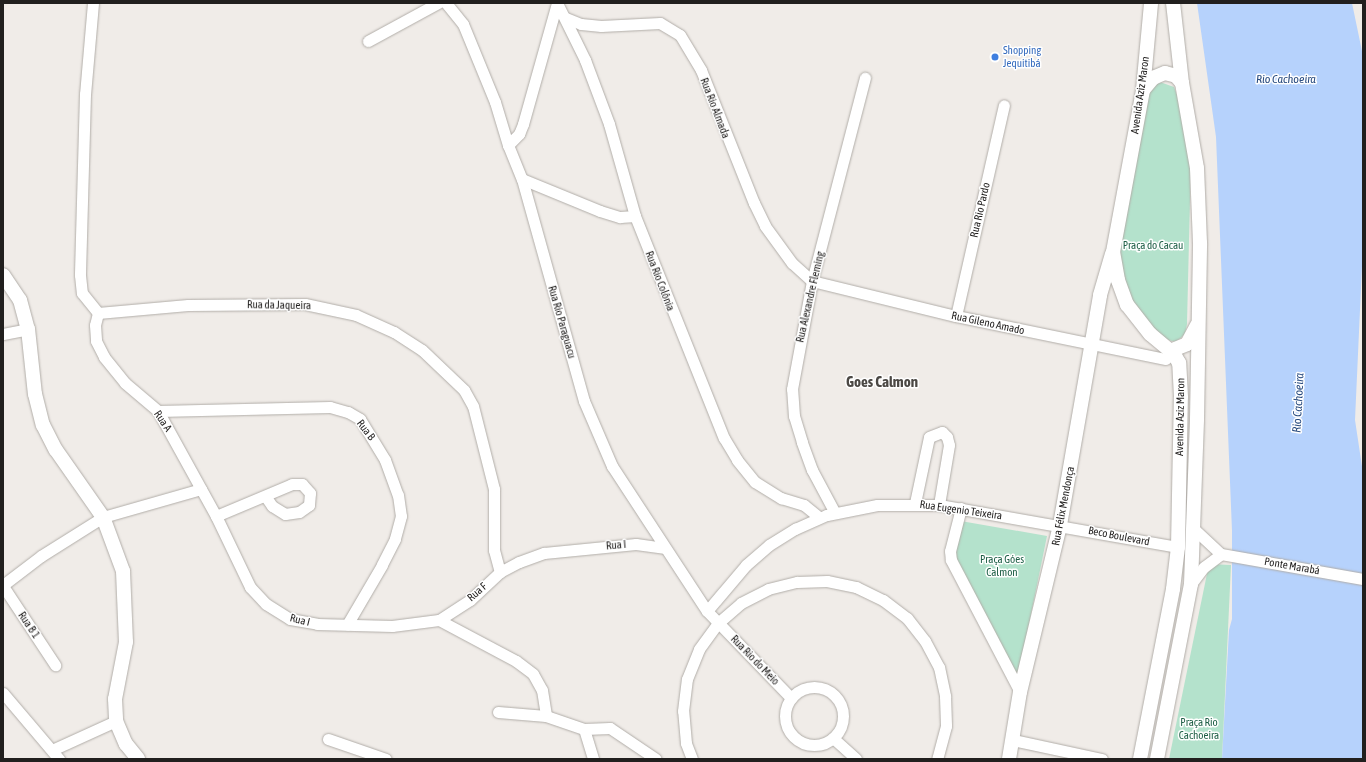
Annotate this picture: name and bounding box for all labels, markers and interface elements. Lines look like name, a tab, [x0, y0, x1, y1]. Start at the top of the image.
place label: Shopping Jequitibá	[1003, 44, 1041, 70]
marker: Shopping Jequitibá	[990, 52, 1000, 62]
street label: Avenida Aziz Maron	[1128, 55, 1152, 135]
water label: Rio Cachoeira	[1256, 73, 1316, 87]
street label: Rua Rio Almada	[697, 76, 733, 140]
street label: Rua Rio Pardo	[967, 181, 993, 239]
park label: Praça do Cacau	[1123, 238, 1183, 252]
street label: Rua Rio Colônia	[643, 249, 677, 313]
street label: Rua Alexandre Fleming	[793, 250, 827, 344]
street label: Rua Rio Paraguacu	[545, 284, 579, 360]
street label: Rua da Jaqueira	[247, 298, 311, 312]
street label: Rua Gileno Amado	[950, 309, 1026, 337]
district label: Goes Calmon	[846, 373, 918, 391]
water label: Rio Cachoeira	[1290, 373, 1308, 433]
street label: Avenida Aziz Maron	[1173, 378, 1187, 456]
street label: Rua A	[151, 408, 175, 434]
street label: Rua B	[354, 417, 378, 443]
street label: Rua Félix Mendonça	[1049, 465, 1077, 547]
street label: Rua Eugenio Teixeira	[919, 498, 1003, 522]
street label: Beco Boulevard	[1087, 524, 1151, 548]
street label: Rua I	[605, 538, 627, 552]
park label: Praça Góes Calmon	[980, 553, 1024, 579]
street label: Ponte Marabá	[1263, 555, 1321, 577]
street label: Rua F	[464, 580, 490, 604]
street label: Rua B 1	[15, 609, 43, 641]
street label: Rua I	[289, 611, 311, 629]
street label: Rua Rio do Meio	[728, 632, 782, 688]
park label: Praça Rio Cachoeira	[1179, 716, 1219, 742]

